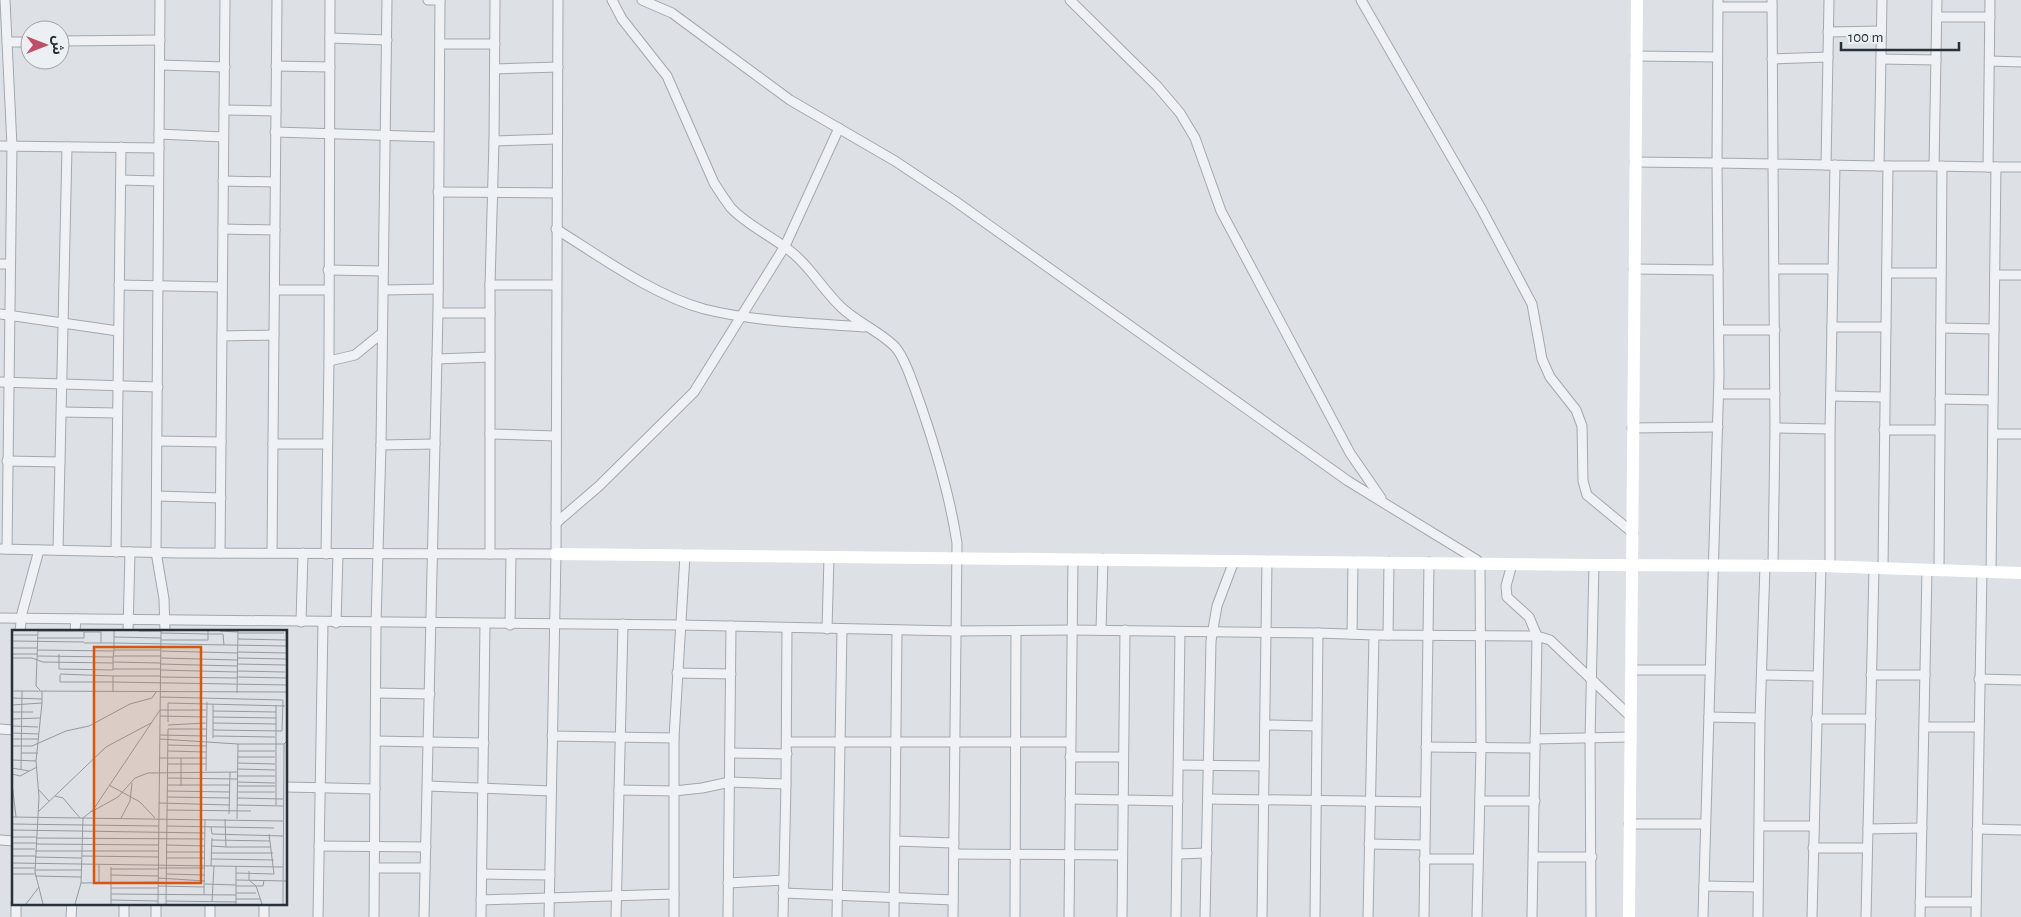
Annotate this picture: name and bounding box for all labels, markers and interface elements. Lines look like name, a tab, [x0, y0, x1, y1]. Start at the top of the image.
north arrow	[20, 20, 70, 70]
scale bar	[1841, 20, 1958, 52]
text: 100 m	[1848, 30, 1883, 45]
text: ش	[50, 35, 64, 55]
inset map	[12, 630, 288, 904]

